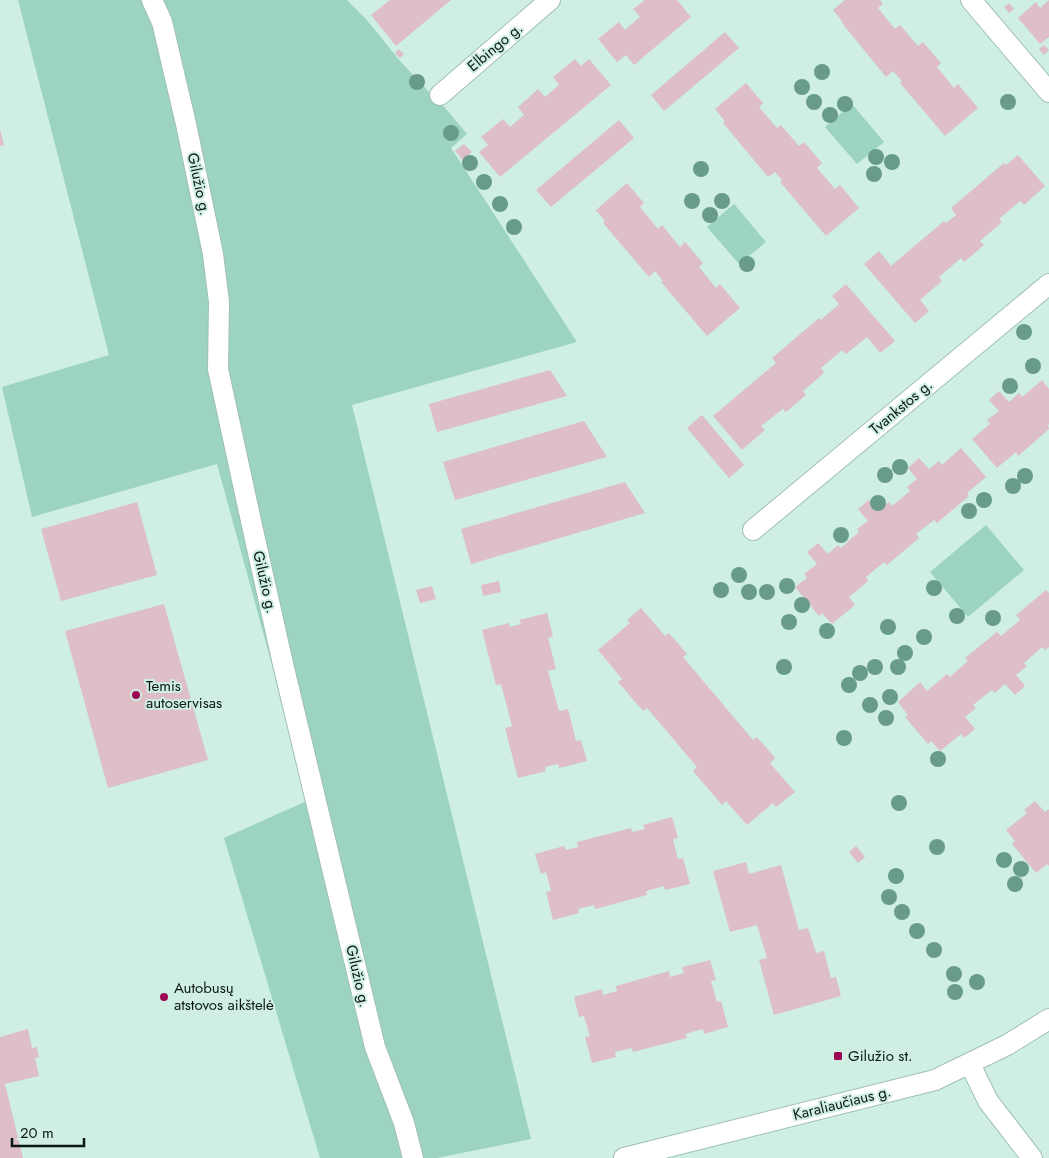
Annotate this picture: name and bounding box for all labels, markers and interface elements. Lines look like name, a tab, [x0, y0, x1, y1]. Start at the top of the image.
street label: Elbingo g.	[463, 17, 527, 77]
street label: Gilužio g.	[182, 151, 216, 217]
street label: Tvankstos g.	[865, 374, 937, 440]
street label: Gilužio g.	[247, 549, 283, 615]
place label: Temis autoservisas	[146, 675, 222, 714]
marker: Temis autoservisas	[130, 689, 142, 701]
street label: Gilužio g.	[340, 943, 376, 1009]
place label: Autobusų atstovos aikštelė	[174, 977, 274, 1016]
marker: Autobusų atstovos aikštelė	[158, 991, 170, 1003]
place label: Gilužio st.	[848, 1045, 913, 1067]
marker: Gilužio st.	[832, 1050, 844, 1062]
street label: Karaliaučiaus g.	[791, 1080, 893, 1126]
scale bar	[12, 1116, 85, 1148]
text: 20 m	[20, 1122, 54, 1144]

